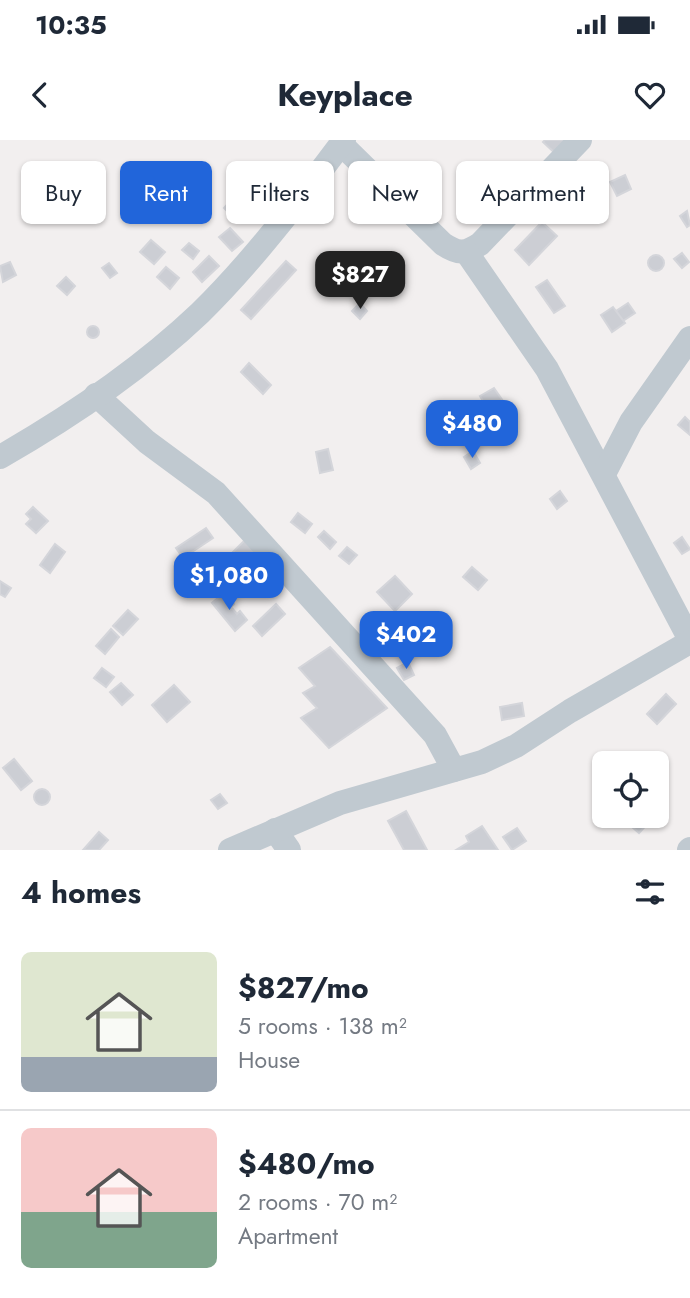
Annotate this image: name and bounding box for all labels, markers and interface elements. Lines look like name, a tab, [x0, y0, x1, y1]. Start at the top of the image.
text: 10:35	[35, 6, 107, 44]
text: Keyplace	[277, 72, 413, 118]
icon: back	[21, 76, 59, 114]
icon: heart	[631, 76, 669, 114]
chip: Buy	[21, 161, 106, 224]
chip: Rent	[120, 161, 212, 224]
chip: Filters	[226, 161, 334, 224]
chip: New	[348, 161, 442, 224]
chip: Apartment	[456, 161, 609, 224]
pin: $827	[319, 251, 401, 311]
text: $827	[331, 257, 389, 291]
pin: $480	[431, 400, 513, 460]
text: $480	[442, 406, 502, 440]
pin: $1,080	[172, 552, 286, 612]
text: $1,080	[190, 558, 268, 592]
pin: $402	[365, 612, 447, 671]
text: $402	[376, 617, 436, 651]
map controls	[592, 751, 669, 828]
button: locate	[592, 751, 669, 828]
text: 4 homes	[21, 871, 141, 914]
icon: filters	[631, 873, 669, 911]
text: $827/mo	[238, 966, 369, 1009]
icon: home	[77, 980, 161, 1064]
text: 5 rooms · 138 m²	[238, 1009, 407, 1043]
text: House	[238, 1043, 300, 1077]
text: $480/mo	[238, 1142, 375, 1185]
icon: home	[77, 1156, 161, 1240]
text: 2 rooms · 70 m²	[238, 1185, 397, 1219]
text: Apartment	[238, 1219, 338, 1253]

